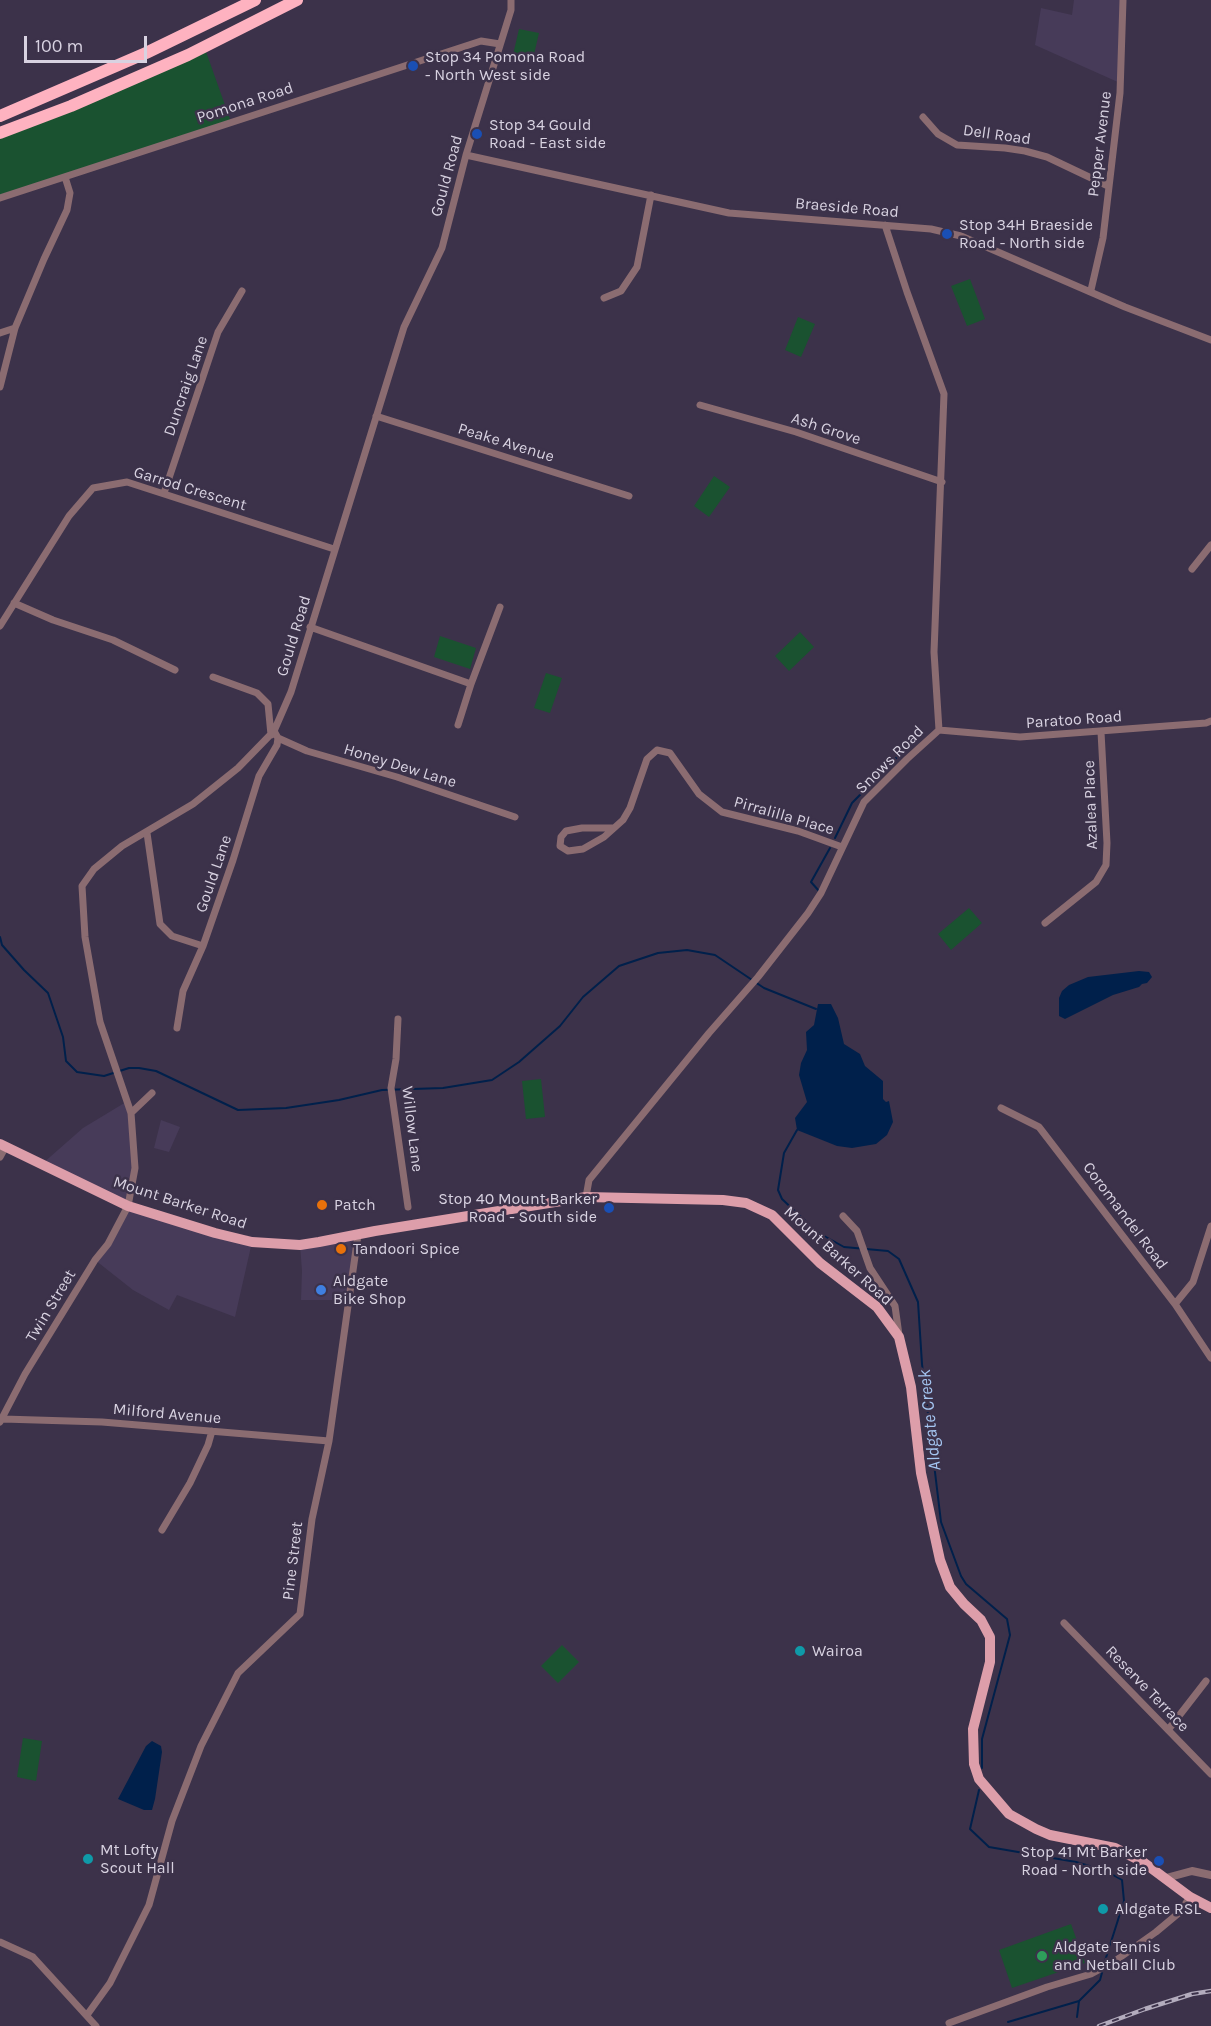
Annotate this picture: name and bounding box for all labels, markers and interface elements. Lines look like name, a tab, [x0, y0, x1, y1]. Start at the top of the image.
scale bar	[27, 24, 150, 62]
text: 100 m	[35, 35, 83, 57]
place label: Stop 34 Pomona Road - North West side	[425, 47, 585, 85]
marker: Stop 34 Pomona Road - North West side	[406, 59, 420, 73]
street label: Pomona Road	[194, 78, 296, 128]
street label: Pepper Avenue	[1084, 90, 1116, 198]
place label: Stop 34 Gould Road - East side	[489, 115, 606, 153]
street label: Dell Road	[962, 121, 1032, 149]
marker: Stop 34 Gould Road - East side	[470, 127, 484, 141]
street label: Gould Road	[427, 133, 467, 219]
street label: Braeside Road	[794, 194, 900, 222]
place label: Stop 34H Braeside Road - North side	[959, 215, 1093, 253]
marker: Stop 34H Braeside Road - North side	[940, 227, 954, 241]
street label: Duncraig Lane	[160, 333, 212, 439]
street label: Ash Grove	[789, 409, 863, 449]
street label: Peake Avenue	[456, 419, 556, 467]
street label: Garrod Crescent	[131, 463, 249, 515]
street label: Gould Road	[273, 593, 315, 679]
street label: Paratoo Road	[1025, 707, 1123, 733]
street label: Snows Road	[852, 722, 928, 798]
street label: Honey Dew Lane	[341, 740, 459, 792]
street label: Azalea Place	[1080, 760, 1102, 850]
street label: Pirralilla Place	[732, 793, 836, 839]
street label: Gould Lane	[192, 833, 236, 915]
street label: Willow Lane	[397, 1085, 427, 1173]
street label: Coromandel Road	[1078, 1159, 1172, 1273]
street label: Mount Barker Road	[111, 1172, 249, 1234]
place label: Stop 40 Mount Barker Road - South side	[438, 1189, 597, 1227]
place label: Patch	[334, 1195, 376, 1215]
marker: Patch	[315, 1198, 329, 1212]
marker: Stop 40 Mount Barker Road - South side	[602, 1201, 616, 1215]
street label: Mount Barker Road	[780, 1202, 896, 1310]
place label: Tandoori Spice	[353, 1239, 460, 1259]
marker: Tandoori Spice	[334, 1242, 348, 1256]
street label: Twin Street	[22, 1266, 80, 1346]
place label: Aldgate Bike Shop	[333, 1271, 406, 1309]
marker: Aldgate Bike Shop	[314, 1283, 328, 1297]
water label: Aldgate Creek	[914, 1368, 946, 1472]
street label: Milford Avenue	[112, 1400, 222, 1428]
street label: Pine Street	[279, 1521, 307, 1601]
place label: Wairoa	[812, 1641, 863, 1661]
street label: Reserve Terrace	[1101, 1642, 1193, 1736]
marker: Wairoa	[793, 1644, 807, 1658]
place label: Mt Lofty Scout Hall	[100, 1840, 175, 1878]
place label: Stop 41 Mt Barker Road - North side	[1020, 1842, 1147, 1880]
marker: Mt Lofty Scout Hall	[81, 1852, 95, 1866]
marker: Stop 41 Mt Barker Road - North side	[1152, 1854, 1166, 1868]
place label: Aldgate RSL	[1115, 1899, 1201, 1919]
marker: Aldgate RSL	[1096, 1902, 1110, 1916]
place label: Aldgate Tennis and Netball Club	[1054, 1937, 1175, 1975]
marker: Aldgate Tennis and Netball Club	[1035, 1949, 1049, 1963]

